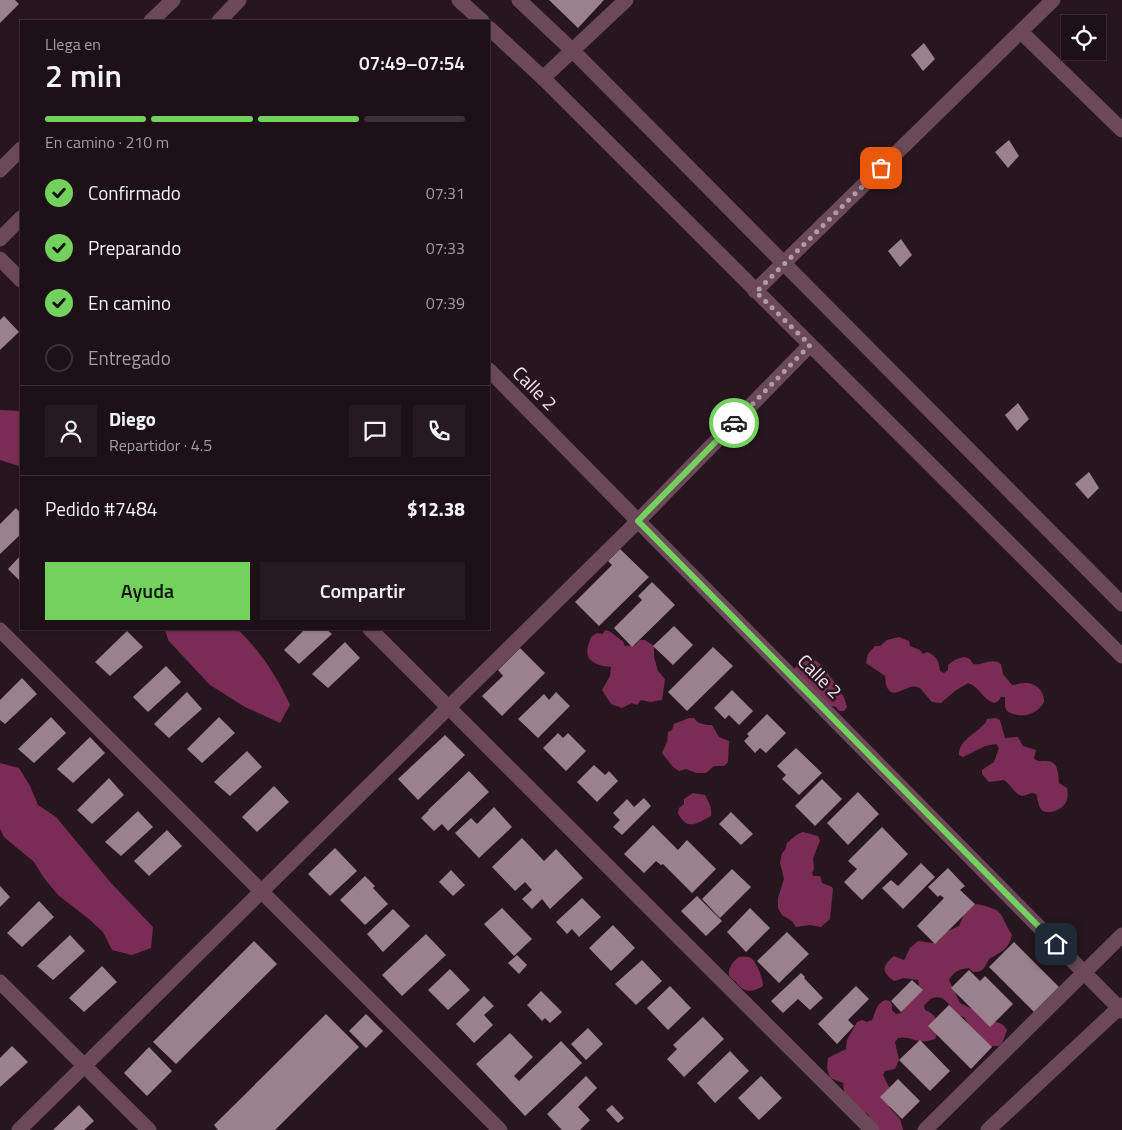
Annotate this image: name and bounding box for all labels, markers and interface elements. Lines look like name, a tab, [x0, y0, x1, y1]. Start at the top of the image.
map controls	[1061, 15, 1106, 60]
button: locate	[1061, 15, 1106, 60]
text: Llega en	[45, 32, 101, 56]
text: 07:49–07:54	[359, 48, 465, 77]
text: 2 min	[45, 51, 122, 99]
text: En camino · 210 m	[45, 130, 169, 154]
pin	[860, 147, 902, 189]
icon: bag	[867, 154, 895, 182]
text: Confirmado	[88, 178, 181, 207]
icon: check	[45, 179, 73, 207]
text: 07:31	[426, 181, 465, 205]
text: Preparando	[88, 233, 181, 262]
icon: check	[45, 234, 73, 262]
text: 07:33	[426, 236, 465, 260]
text: En camino	[88, 288, 171, 317]
icon: check	[45, 289, 73, 317]
text: 07:39	[426, 291, 465, 315]
text: Entregado	[88, 343, 171, 372]
street label: Calle 2	[506, 359, 564, 417]
courier	[709, 398, 759, 448]
text: Diego	[109, 404, 156, 433]
button: person	[45, 405, 97, 457]
button: chat	[349, 405, 401, 457]
button: phone	[413, 405, 465, 457]
icon: car	[720, 409, 748, 437]
text: Repartidor · 4.5	[109, 433, 212, 457]
text: Pedido #7484	[45, 494, 157, 523]
text: $12.38	[407, 494, 465, 523]
button: Ayuda	[45, 562, 250, 620]
button: Compartir	[260, 562, 465, 620]
street label: Calle 2	[791, 647, 849, 705]
pin	[1035, 923, 1077, 965]
icon: home	[1042, 930, 1070, 958]

